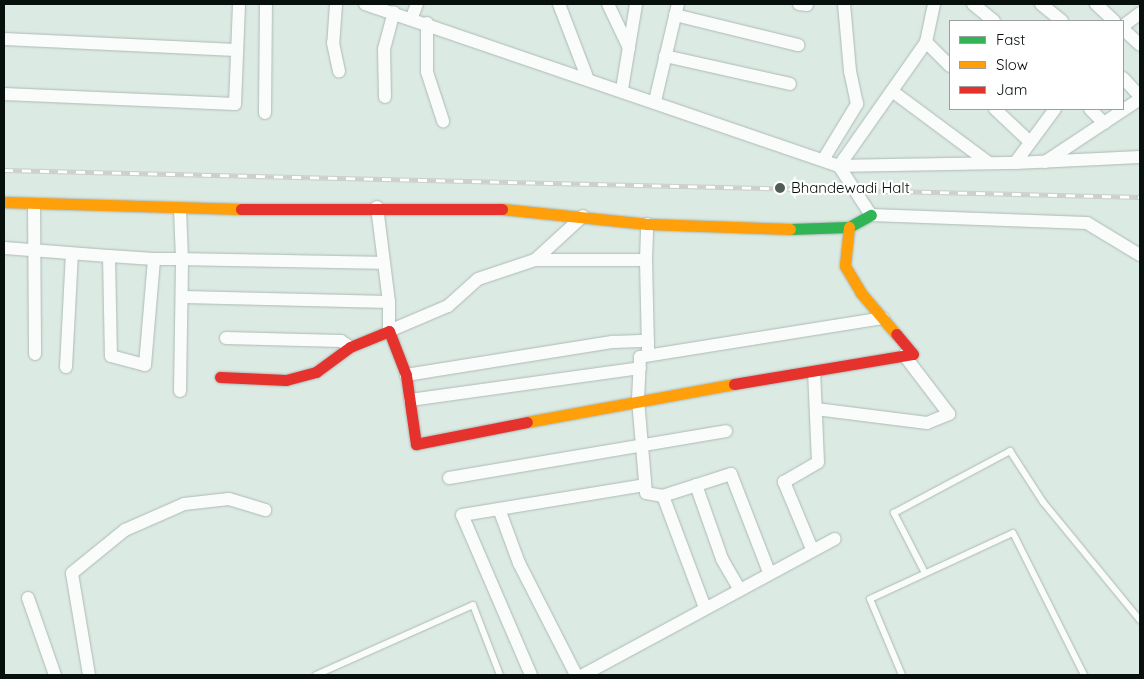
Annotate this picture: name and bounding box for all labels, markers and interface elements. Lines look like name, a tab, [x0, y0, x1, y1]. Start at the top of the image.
legend	[949, 20, 1124, 110]
text: Fast	[996, 30, 1025, 49]
text: Slow	[996, 55, 1028, 74]
text: Jam	[996, 80, 1027, 99]
place label: Bhandewadi Halt	[791, 179, 910, 197]
marker: Bhandewadi Halt	[773, 181, 787, 195]

